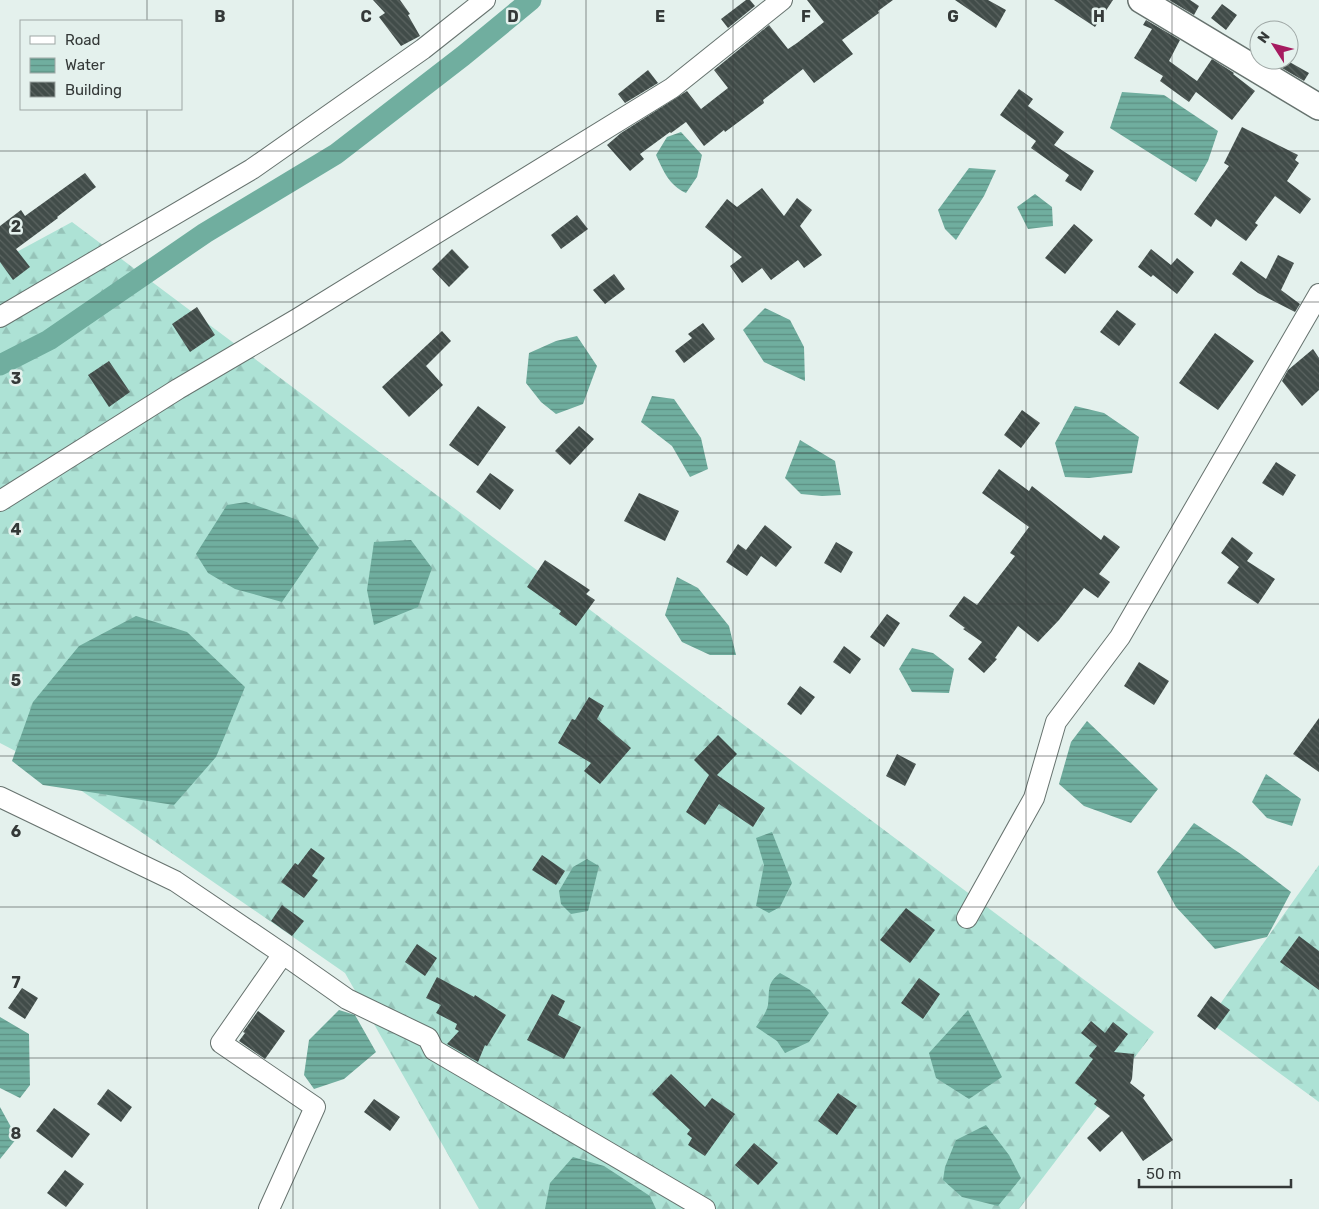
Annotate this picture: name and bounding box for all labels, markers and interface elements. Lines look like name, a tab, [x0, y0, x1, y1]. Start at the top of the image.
text: B	[214, 7, 226, 26]
text: C	[360, 7, 372, 26]
text: D	[507, 7, 519, 26]
text: E	[655, 7, 665, 26]
text: F	[801, 7, 811, 26]
text: G	[947, 7, 959, 26]
text: H	[1093, 7, 1105, 26]
legend	[20, 20, 182, 110]
north arrow	[1249, 20, 1299, 70]
text: N	[1254, 29, 1274, 47]
text: Road	[65, 31, 101, 49]
text: Water	[65, 56, 105, 74]
text: Building	[65, 81, 122, 99]
text: 2	[11, 217, 21, 236]
text: 3	[11, 369, 21, 388]
text: 4	[11, 520, 22, 539]
text: 5	[11, 671, 21, 690]
text: 6	[11, 822, 21, 841]
text: 7	[11, 973, 21, 992]
text: 8	[11, 1124, 22, 1143]
scale bar	[1139, 1156, 1292, 1188]
text: 50 m	[1146, 1165, 1181, 1183]

